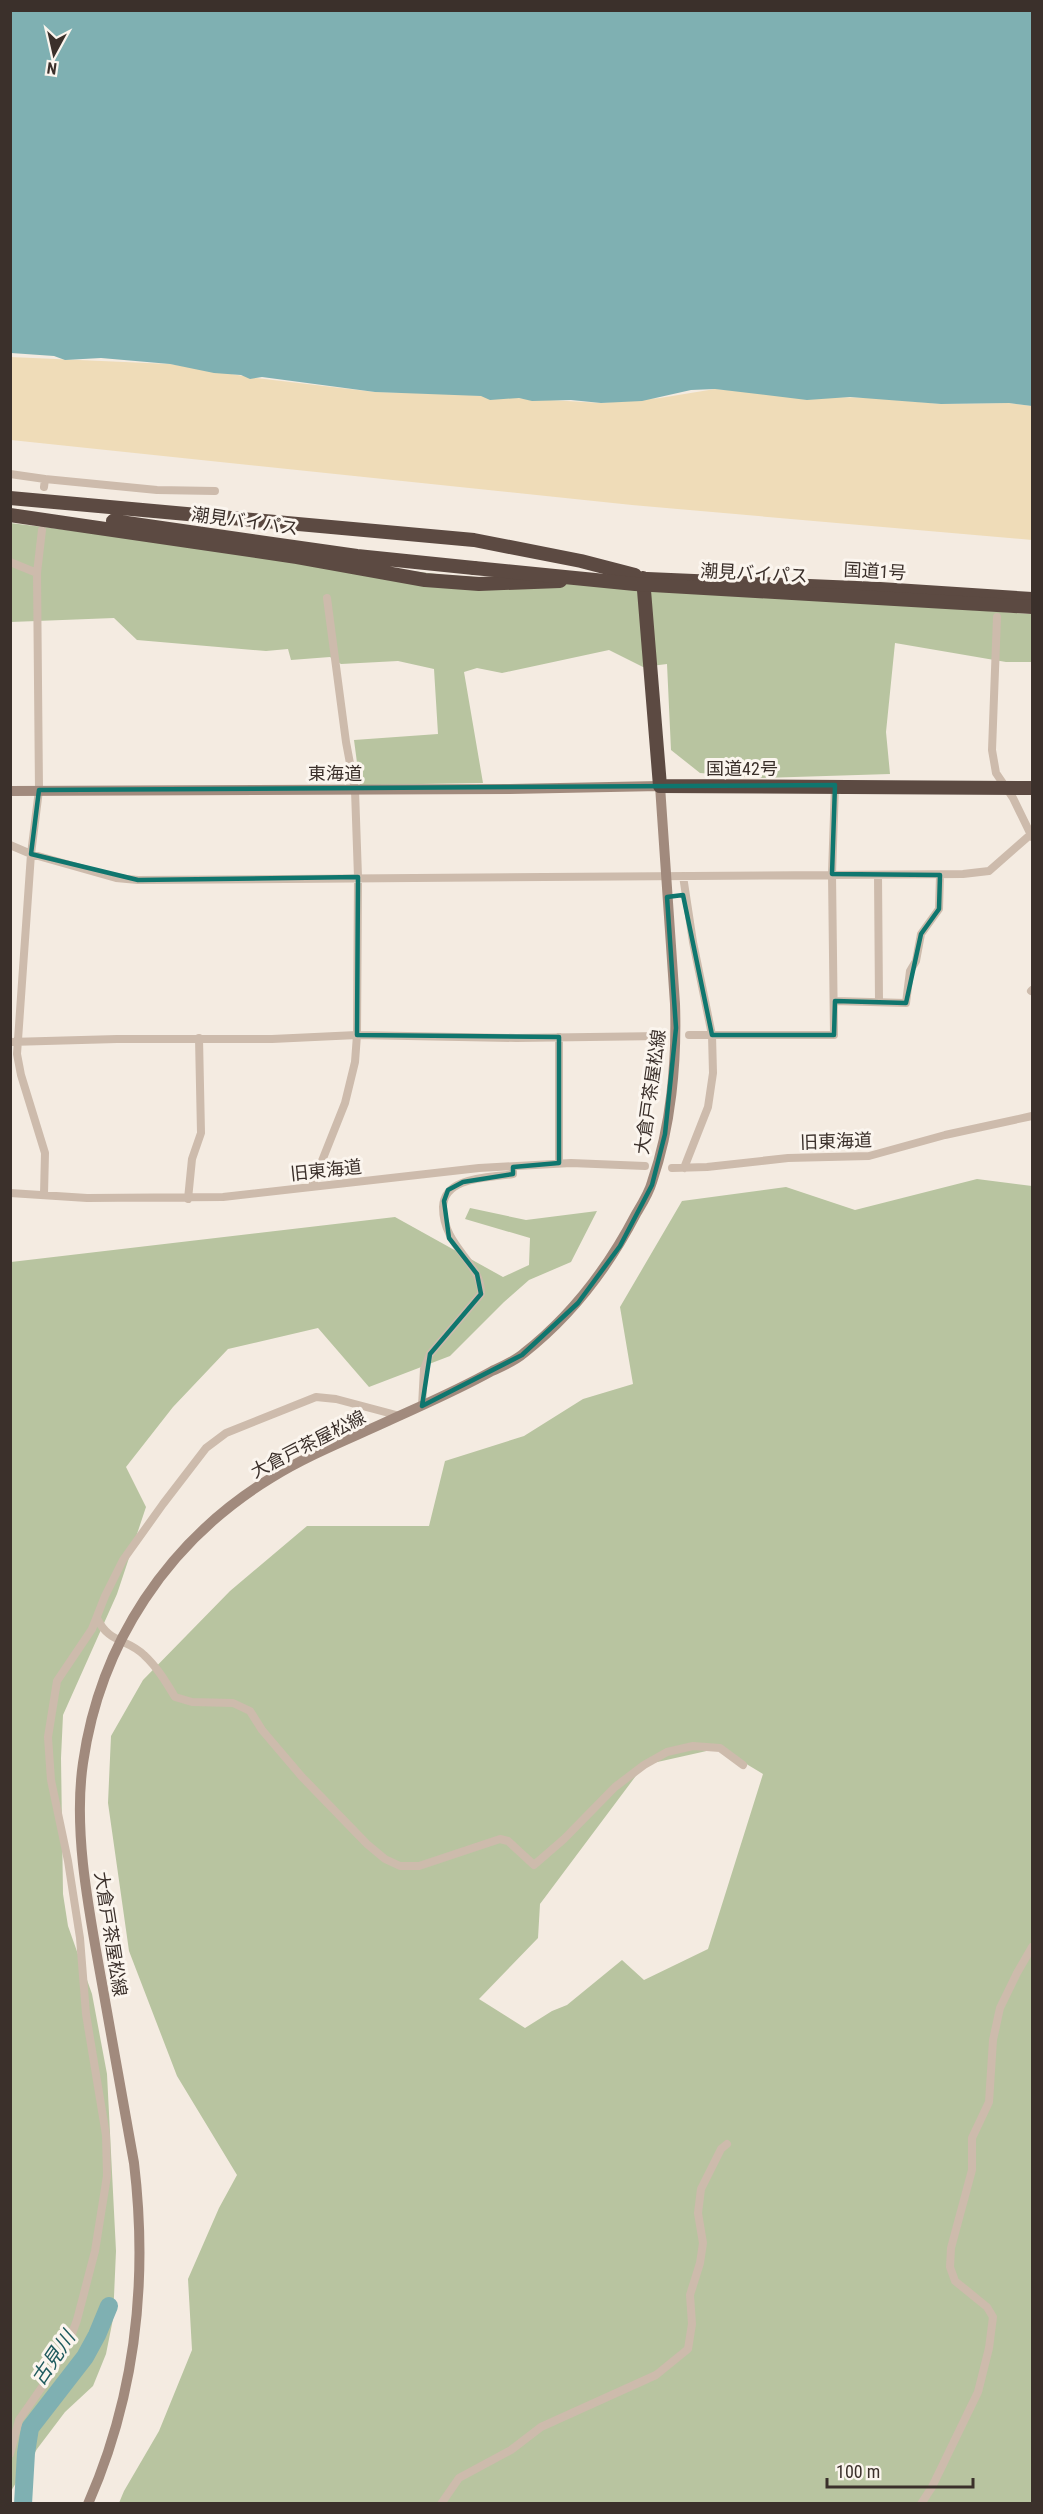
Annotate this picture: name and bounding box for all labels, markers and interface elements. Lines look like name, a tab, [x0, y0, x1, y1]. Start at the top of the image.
north arrow	[24, 24, 84, 84]
text: N	[46, 58, 58, 78]
street label: 潮見バイパス	[190, 503, 300, 539]
street label: 国道1号	[843, 559, 907, 583]
street label: 潮見バイパス	[700, 560, 808, 586]
street label: 国道42号	[706, 758, 778, 779]
street label: 東海道	[308, 763, 362, 784]
street label: 大倉戸茶屋松線	[631, 1028, 669, 1156]
street label: 旧東海道	[800, 1129, 872, 1153]
street label: 旧東海道	[289, 1156, 363, 1184]
street label: 大倉戸茶屋松線	[247, 1406, 369, 1482]
street label: 大倉戸茶屋松線	[91, 1870, 131, 1998]
water label: 古見川	[26, 2325, 81, 2390]
scale bar	[827, 2451, 972, 2489]
text: 100 m	[836, 2461, 880, 2482]

